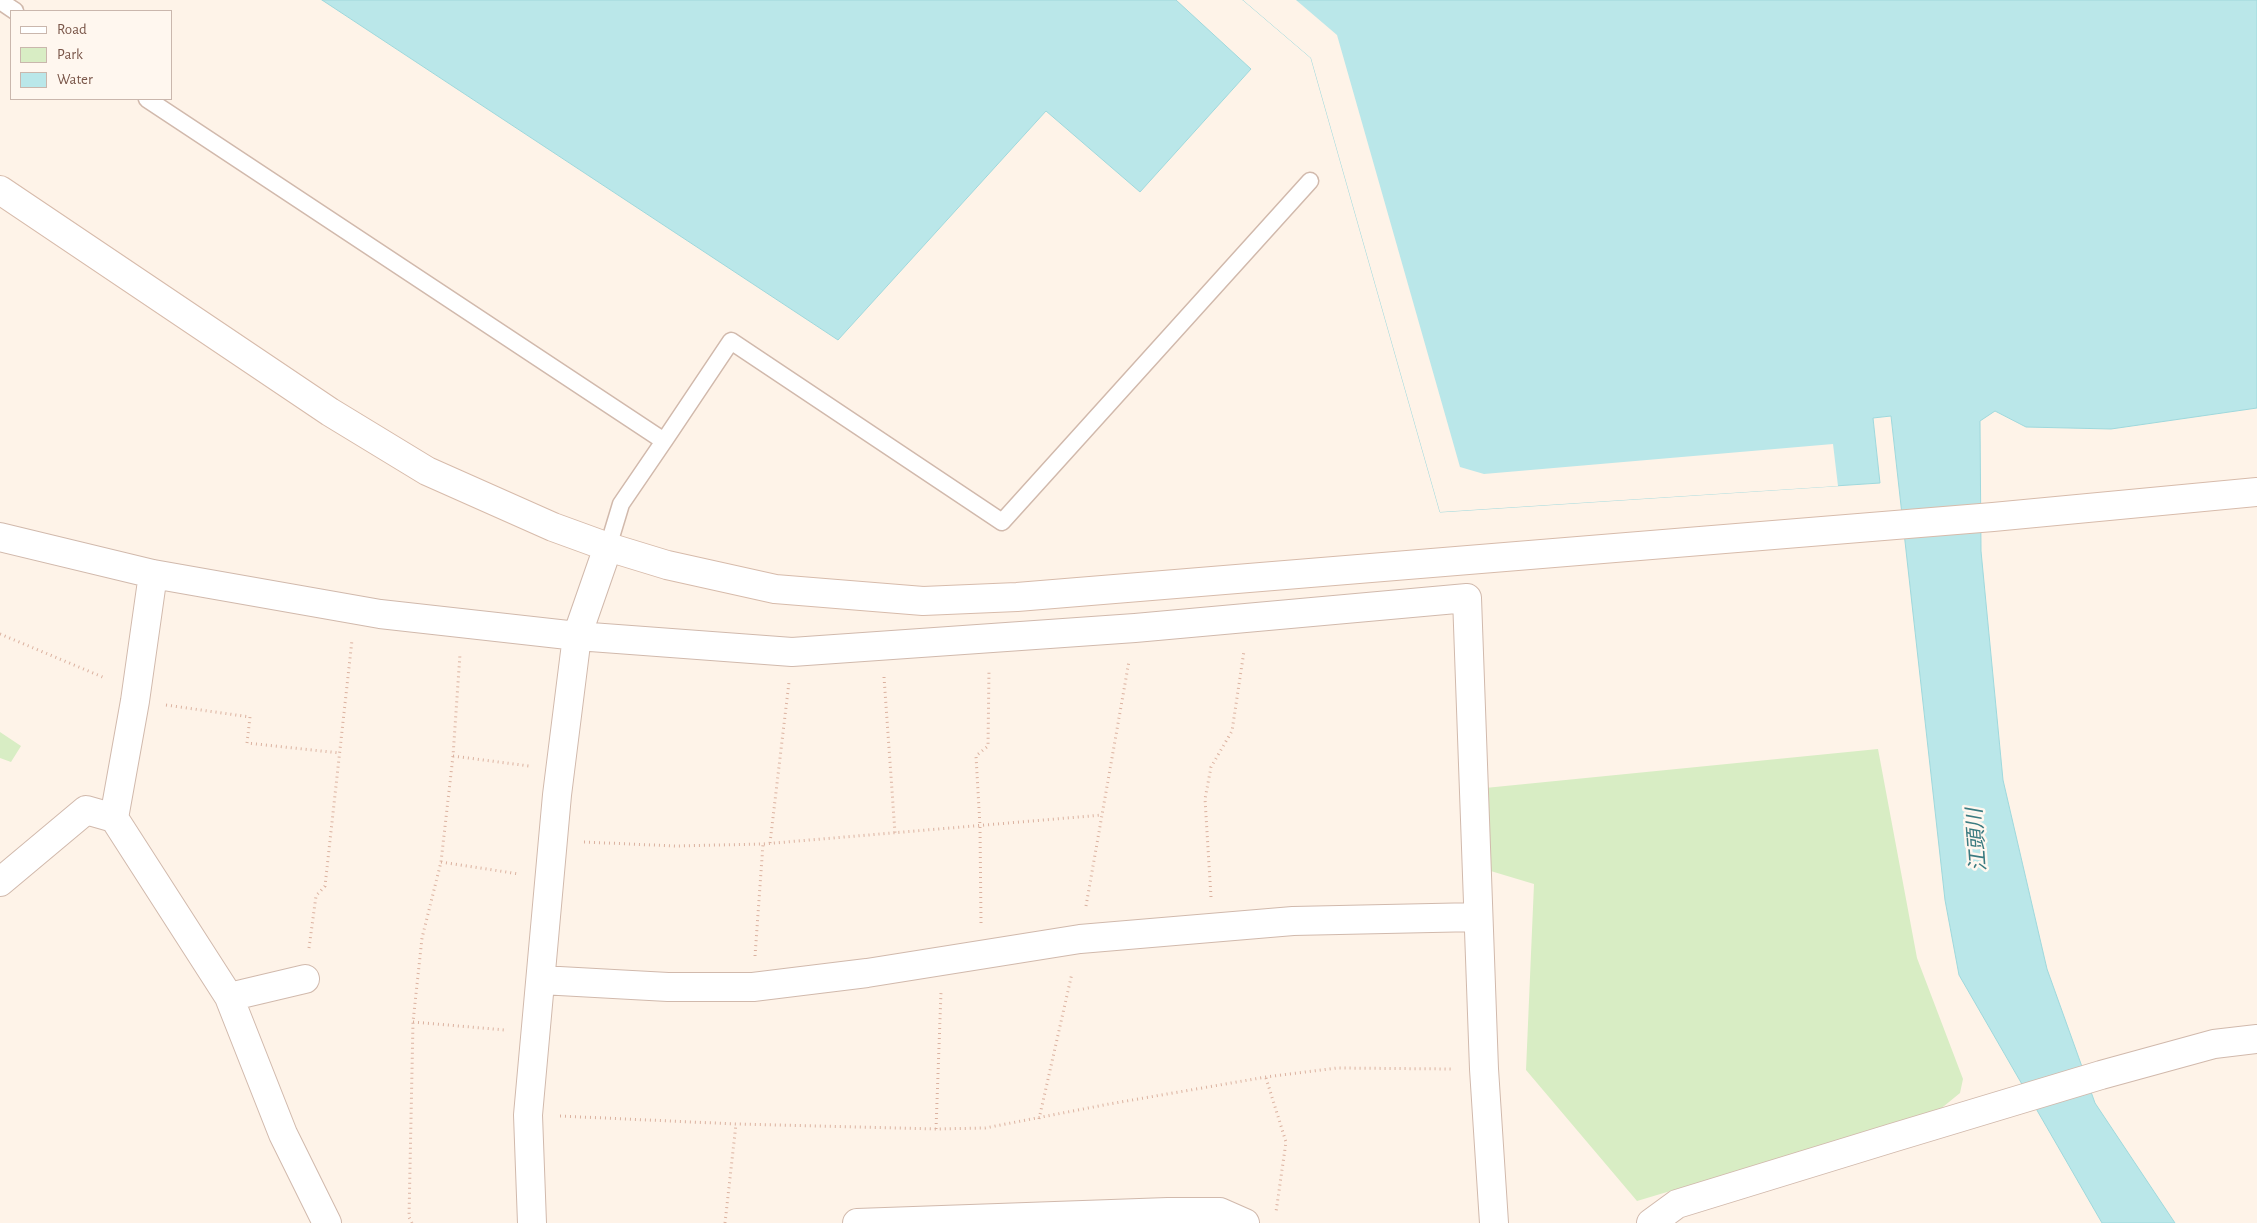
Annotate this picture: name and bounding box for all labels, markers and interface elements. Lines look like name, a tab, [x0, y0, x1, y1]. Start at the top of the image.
legend	[10, 10, 172, 100]
text: Road	[57, 22, 87, 37]
text: Park	[57, 47, 83, 62]
text: Water	[57, 72, 93, 87]
water label: 江頭川	[1962, 808, 1992, 872]

